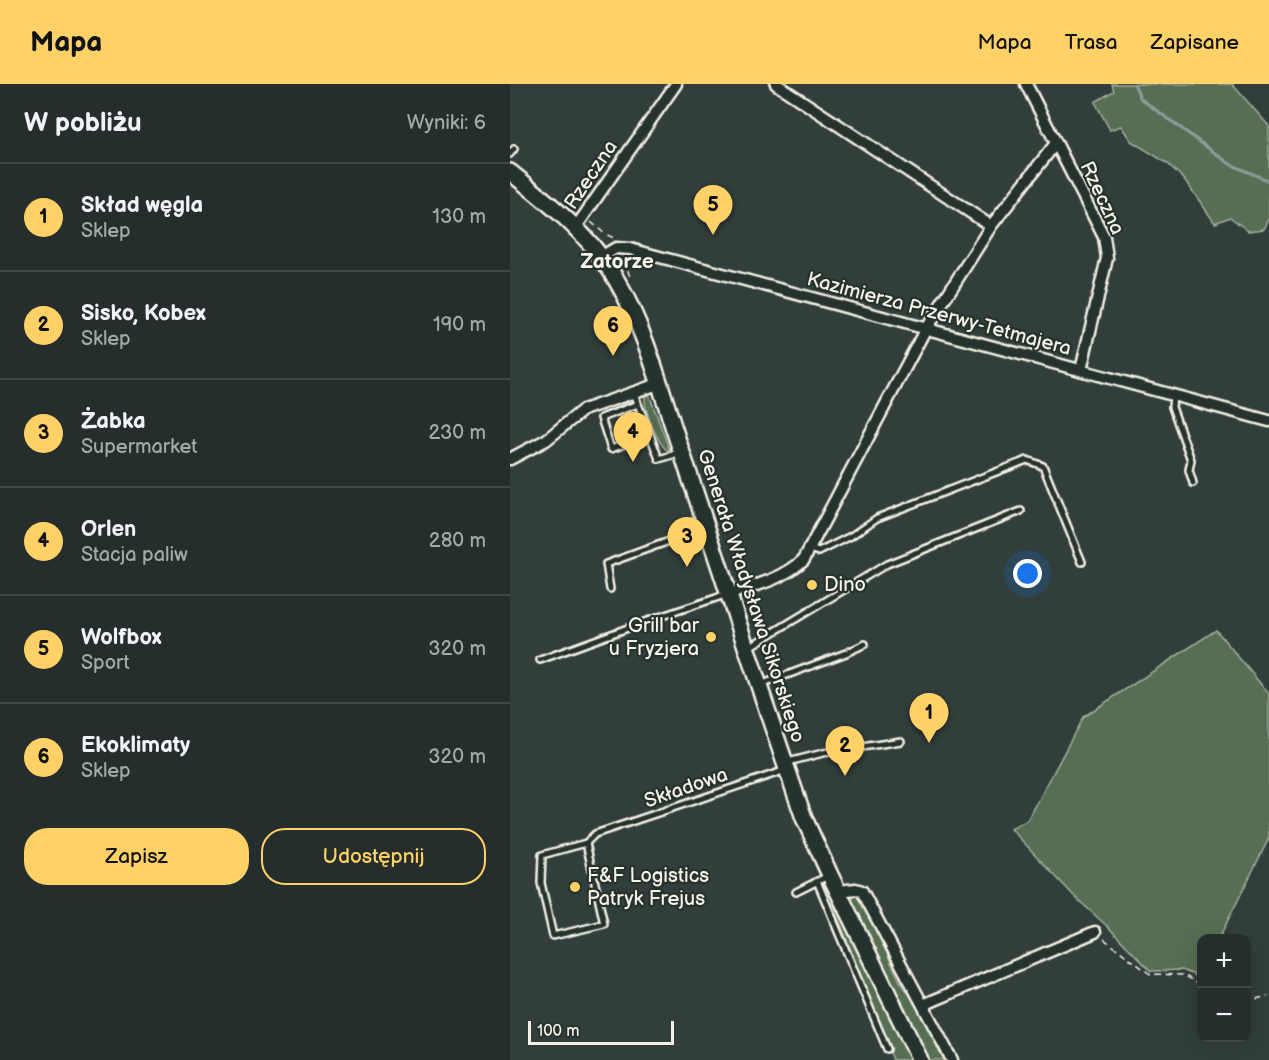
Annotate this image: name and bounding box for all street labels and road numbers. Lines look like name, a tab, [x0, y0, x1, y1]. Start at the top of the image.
street label: Rzeczna	[559, 136, 623, 214]
street label: Rzeczna	[1075, 158, 1129, 238]
street label: Kazimierza Przerwy-Tetmajera	[804, 267, 1074, 361]
street label: Generała Władysława Sikorskiego	[692, 446, 810, 746]
street label: Składowa	[641, 763, 731, 813]

